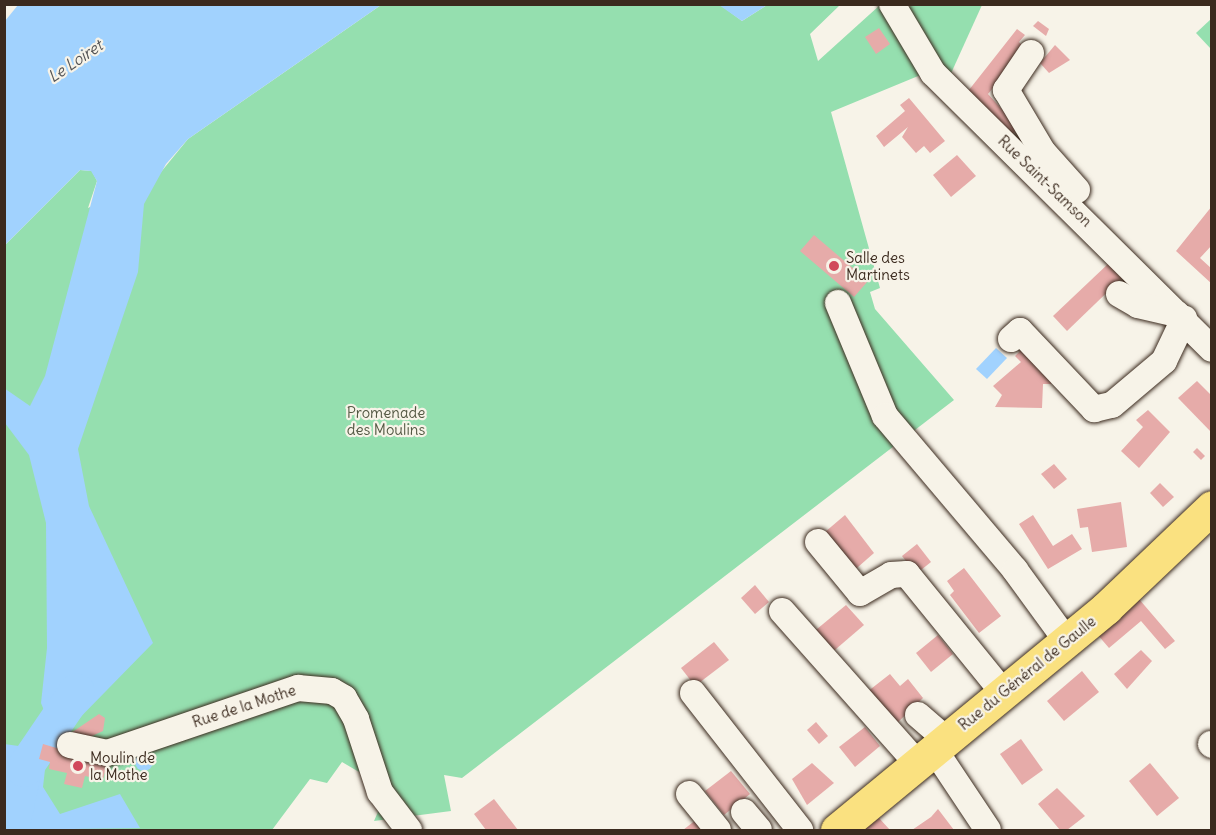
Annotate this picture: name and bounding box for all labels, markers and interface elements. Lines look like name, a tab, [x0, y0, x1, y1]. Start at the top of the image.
water label: Le Loiret	[44, 36, 106, 86]
street label: Rue Saint-Samson	[994, 132, 1096, 230]
place label: Salle des Martinets	[846, 248, 910, 283]
marker: Salle des Martinets	[827, 259, 841, 273]
park label: Promenade des Moulins	[347, 403, 425, 438]
street label: Rue du Général de Gaulle	[955, 612, 1099, 734]
street label: Rue de la Mothe	[190, 681, 298, 731]
place label: Moulin de la Mothe	[90, 748, 155, 783]
marker: Moulin de la Mothe	[71, 759, 85, 773]

